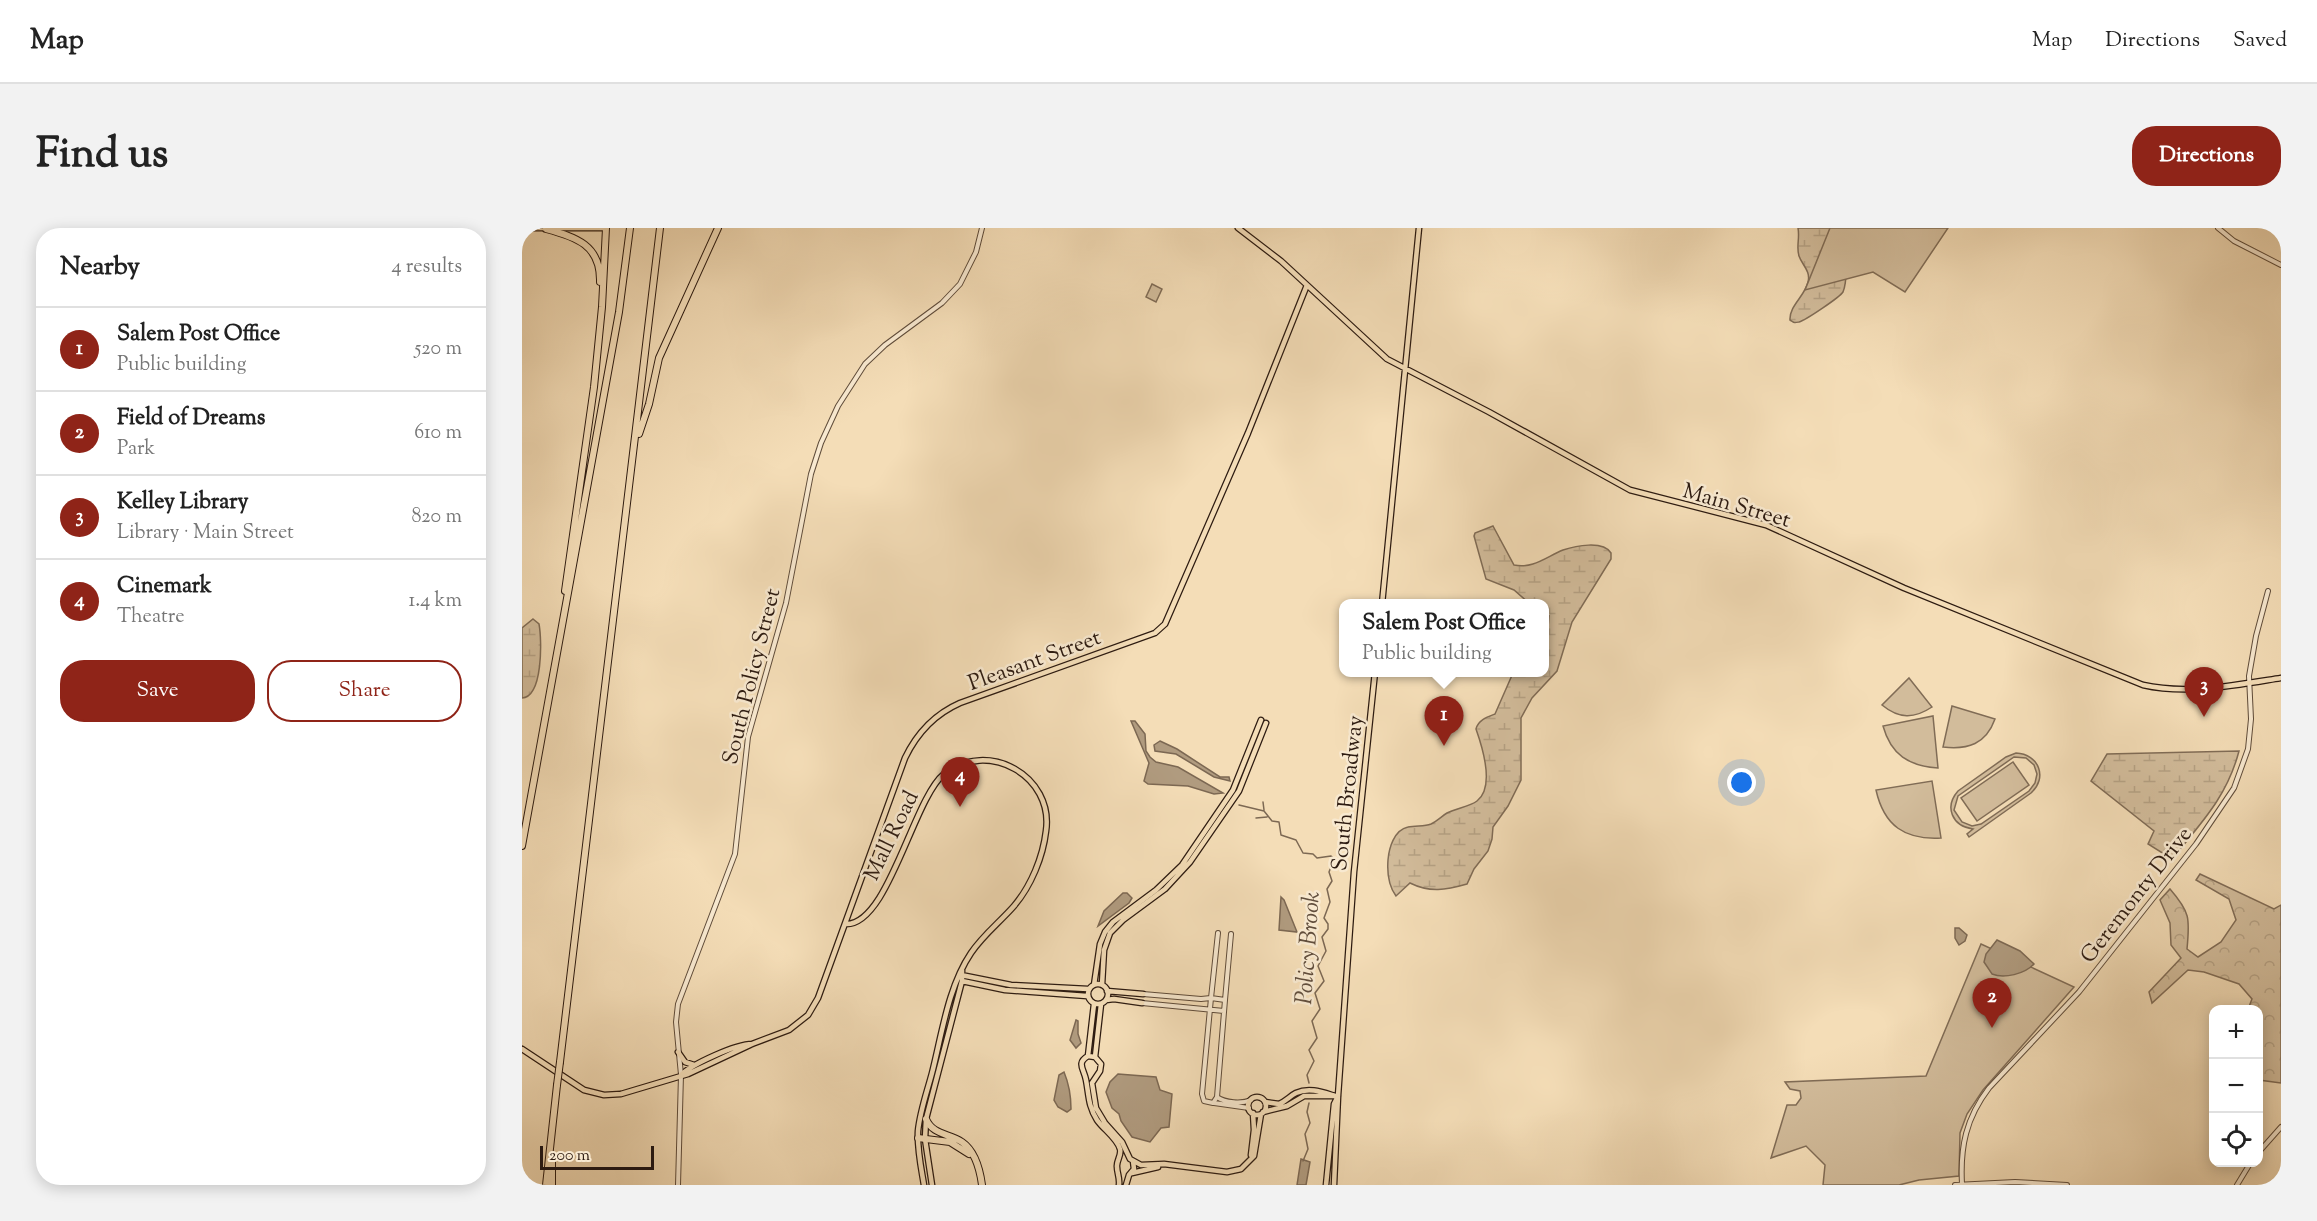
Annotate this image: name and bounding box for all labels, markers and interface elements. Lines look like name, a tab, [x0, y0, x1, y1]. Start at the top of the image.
text: Map	[30, 21, 84, 61]
text: Map	[2032, 26, 2072, 56]
text: Directions	[2105, 26, 2200, 56]
text: Saved	[2233, 26, 2287, 56]
text: Find us	[36, 126, 168, 186]
button: Directions	[2132, 126, 2281, 186]
text: Nearby	[60, 249, 140, 286]
text: 4 results	[391, 253, 462, 282]
text: Salem Post Office	[117, 319, 280, 351]
text: 1	[76, 335, 83, 364]
text: 520 m	[414, 335, 462, 364]
text: Public building	[117, 351, 247, 380]
text: Field of Dreams	[117, 403, 265, 435]
text: 2	[75, 419, 84, 448]
text: 610 m	[414, 419, 462, 448]
text: Park	[117, 435, 155, 464]
street label: Main Street	[1678, 476, 1794, 538]
text: Kelley Library	[117, 487, 248, 519]
text: 3	[75, 503, 84, 532]
text: 820 m	[411, 503, 462, 532]
text: Library · Main Street	[117, 519, 294, 548]
text: Cinemark	[117, 571, 212, 603]
street label: South Policy Street	[716, 585, 790, 768]
text: 4	[74, 587, 85, 616]
text: 1.4 km	[408, 587, 462, 616]
popup	[1339, 599, 1549, 677]
text: Theatre	[117, 603, 185, 632]
text: Salem Post Office	[1362, 608, 1526, 640]
street label: Pleasant Street	[964, 623, 1106, 701]
text: Public building	[1362, 640, 1492, 669]
button: Save	[60, 660, 255, 722]
button: Share	[267, 660, 462, 722]
pin: 3	[2184, 668, 2224, 717]
pin: 1	[1424, 696, 1464, 746]
street label: South Broadway	[1325, 714, 1373, 873]
pin: 4	[940, 758, 980, 807]
your location	[1727, 768, 1756, 797]
street label: Mall Road	[857, 786, 928, 887]
street label: Geremonty Drive	[2074, 821, 2201, 971]
water label: Policy Brook	[1288, 890, 1330, 1006]
pin: 2	[1972, 978, 2012, 1028]
map controls	[2209, 1005, 2263, 1167]
button: +	[2209, 1005, 2263, 1059]
button: −	[2209, 1059, 2263, 1113]
button: locate	[2209, 1113, 2263, 1167]
scale bar	[540, 1143, 654, 1170]
text: 200 m	[549, 1145, 590, 1168]

